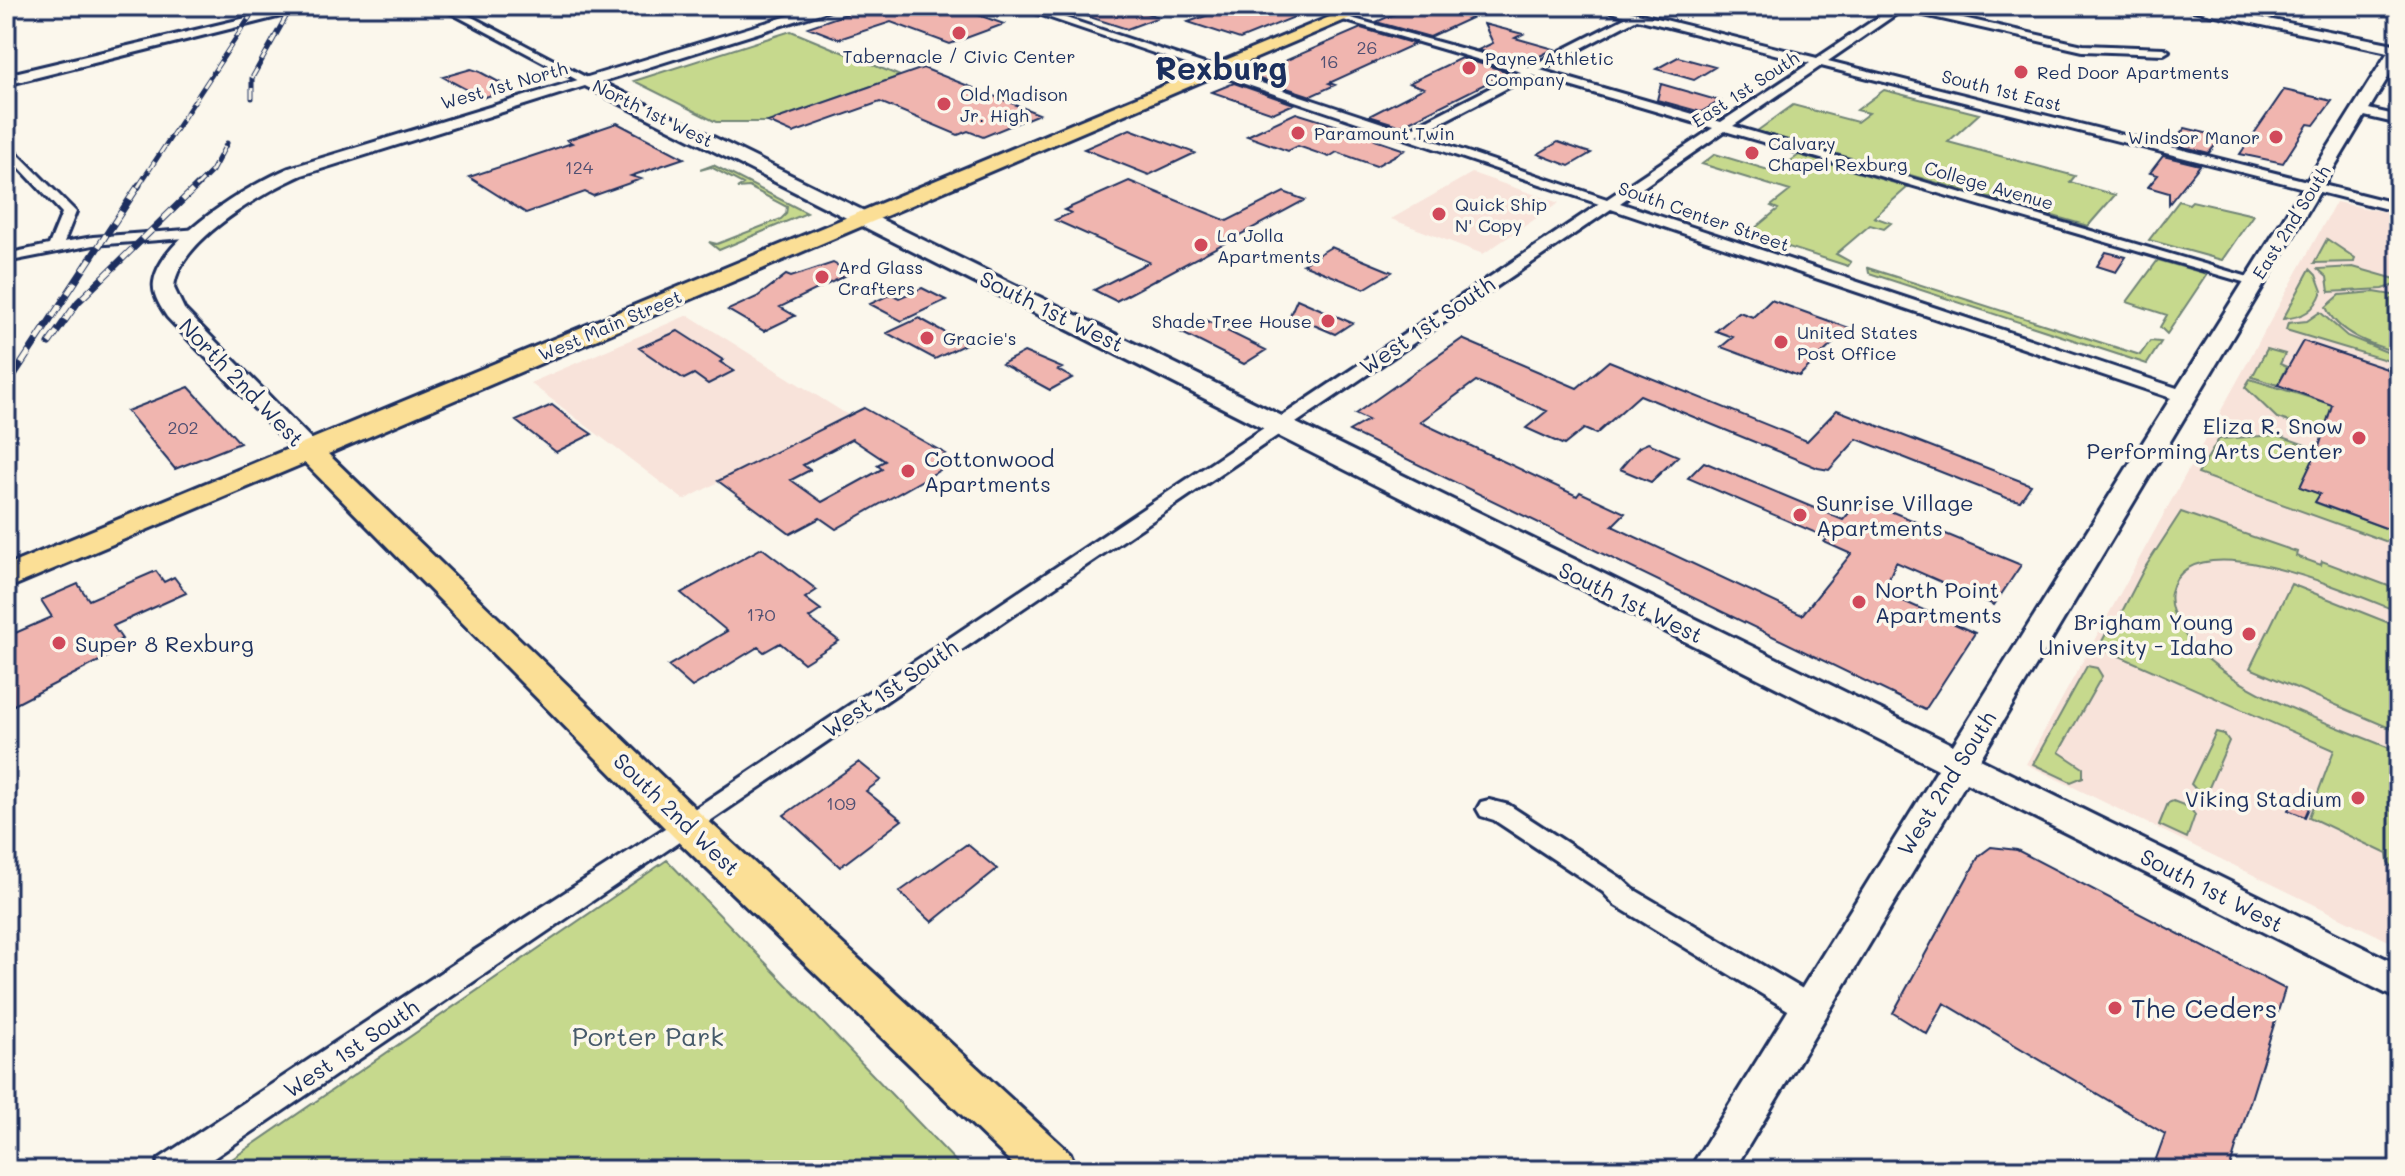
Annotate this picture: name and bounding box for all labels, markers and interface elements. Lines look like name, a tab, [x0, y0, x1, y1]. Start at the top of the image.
marker: Tabernacle / Civic Center	[950, 24, 968, 42]
house number: 26	[1357, 35, 1377, 59]
place label: Tabernacle / Civic Center	[842, 44, 1076, 68]
street label: East 1st South	[1687, 45, 1803, 133]
district label: Rexburg	[1155, 46, 1287, 88]
place label: Payne Athletic Company	[1485, 46, 1614, 91]
house number: 16	[1320, 49, 1338, 73]
street label: West 1st North	[438, 55, 570, 115]
marker: Payne Athletic Company	[1460, 59, 1478, 77]
place label: Red Door Apartments	[2037, 60, 2229, 84]
street label: South 1st East	[1939, 63, 2065, 117]
marker: Red Door Apartments	[2012, 63, 2030, 81]
street label: North 1st West	[589, 74, 717, 152]
place label: Old Madison Jr. High	[960, 82, 1068, 127]
marker: Old Madison Jr. High	[935, 95, 953, 113]
place label: Paramount Twin	[1314, 121, 1454, 145]
marker: Paramount Twin	[1289, 124, 1307, 142]
place label: Windsor Manor	[2128, 125, 2260, 149]
marker: Windsor Manor	[2267, 128, 2285, 146]
place label: Calvary Chapel Rexburg	[1768, 131, 1907, 176]
marker: Calvary Chapel Rexburg	[1743, 144, 1761, 162]
house number: 124	[565, 155, 594, 179]
street label: College Avenue	[1922, 155, 2056, 215]
street label: East 2nd South	[2246, 161, 2336, 283]
street label: South Center Street	[1615, 175, 1793, 257]
place label: Quick Ship N' Copy	[1455, 192, 1547, 237]
marker: Quick Ship N' Copy	[1430, 205, 1448, 223]
place label: La Jolla Apartments	[1217, 223, 1321, 268]
marker: La Jolla Apartments	[1192, 236, 1210, 254]
place label: Ard Glass Crafters	[838, 255, 923, 300]
street label: South 1st West	[975, 264, 1129, 358]
marker: Ard Glass Crafters	[813, 268, 831, 286]
street label: West 1st South	[1354, 269, 1500, 381]
street label: West Main Street	[535, 284, 685, 366]
place label: Shade Tree House	[1152, 309, 1312, 333]
street label: North 2nd West	[173, 311, 311, 453]
marker: Shade Tree House	[1319, 312, 1337, 330]
place label: United States Post Office	[1797, 320, 1918, 365]
place label: Gracie's	[943, 326, 1017, 350]
marker: Gracie's	[918, 329, 936, 347]
marker: United States Post Office	[1772, 333, 1790, 351]
place label: Eliza R. Snow Performing Arts Center	[2086, 411, 2343, 465]
house number: 202	[167, 415, 199, 439]
marker: Eliza R. Snow Performing Arts Center	[2350, 429, 2368, 447]
place label: Cottonwood Apartments	[924, 444, 1055, 498]
marker: Cottonwood Apartments	[899, 462, 917, 480]
place label: Sunrise Village Apartments	[1816, 488, 1974, 542]
marker: Sunrise Village Apartments	[1791, 506, 1809, 524]
street label: South 1st West	[1554, 555, 1708, 649]
place label: North Point Apartments	[1875, 575, 2002, 629]
marker: North Point Apartments	[1850, 593, 1868, 611]
house number: 170	[746, 602, 776, 626]
place label: Brigham Young University - Idaho	[2038, 607, 2233, 661]
marker: Brigham Young University - Idaho	[2240, 625, 2258, 643]
place label: Super 8 Rexburg	[75, 629, 254, 658]
street label: West 1st South	[817, 632, 963, 744]
marker: Super 8 Rexburg	[50, 634, 68, 652]
street label: West 2nd South	[1890, 705, 2002, 861]
street label: South 2nd West	[607, 746, 747, 882]
place label: Viking Stadium	[2185, 784, 2342, 813]
marker: Viking Stadium	[2349, 789, 2367, 807]
house number: 109	[826, 791, 856, 815]
street label: South 1st West	[2135, 841, 2289, 939]
place label: The Ceders	[2131, 991, 2277, 1025]
street label: West 1st South	[278, 992, 424, 1104]
marker: The Ceders	[2106, 999, 2124, 1017]
park label: Porter Park	[572, 1019, 724, 1053]

